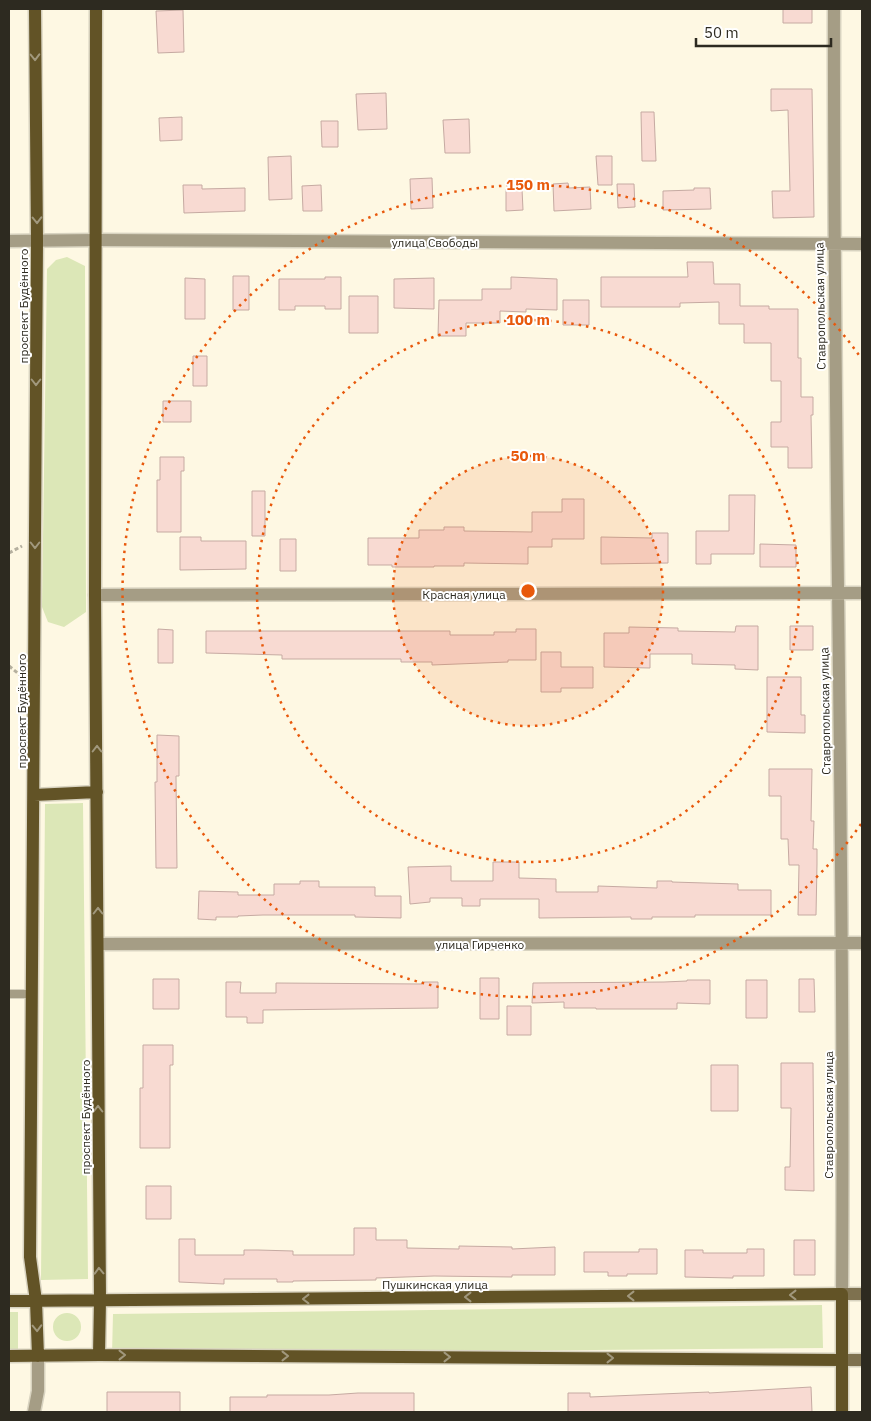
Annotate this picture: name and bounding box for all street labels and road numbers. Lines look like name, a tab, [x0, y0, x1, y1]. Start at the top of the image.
street label: улица Свободы	[392, 235, 478, 250]
street label: Ставропольская улица	[811, 241, 829, 370]
street label: проспект Будённого	[16, 248, 31, 363]
street label: Красная улица	[422, 587, 506, 602]
street label: Ставропольская улица	[816, 646, 834, 775]
street label: проспект Будённого	[14, 653, 29, 768]
street label: улица Гирченко	[436, 937, 525, 952]
street label: Ставропольская улица	[821, 1051, 836, 1179]
street label: проспект Будённого	[78, 1059, 93, 1174]
street label: Пушкинская улица	[382, 1277, 489, 1292]

